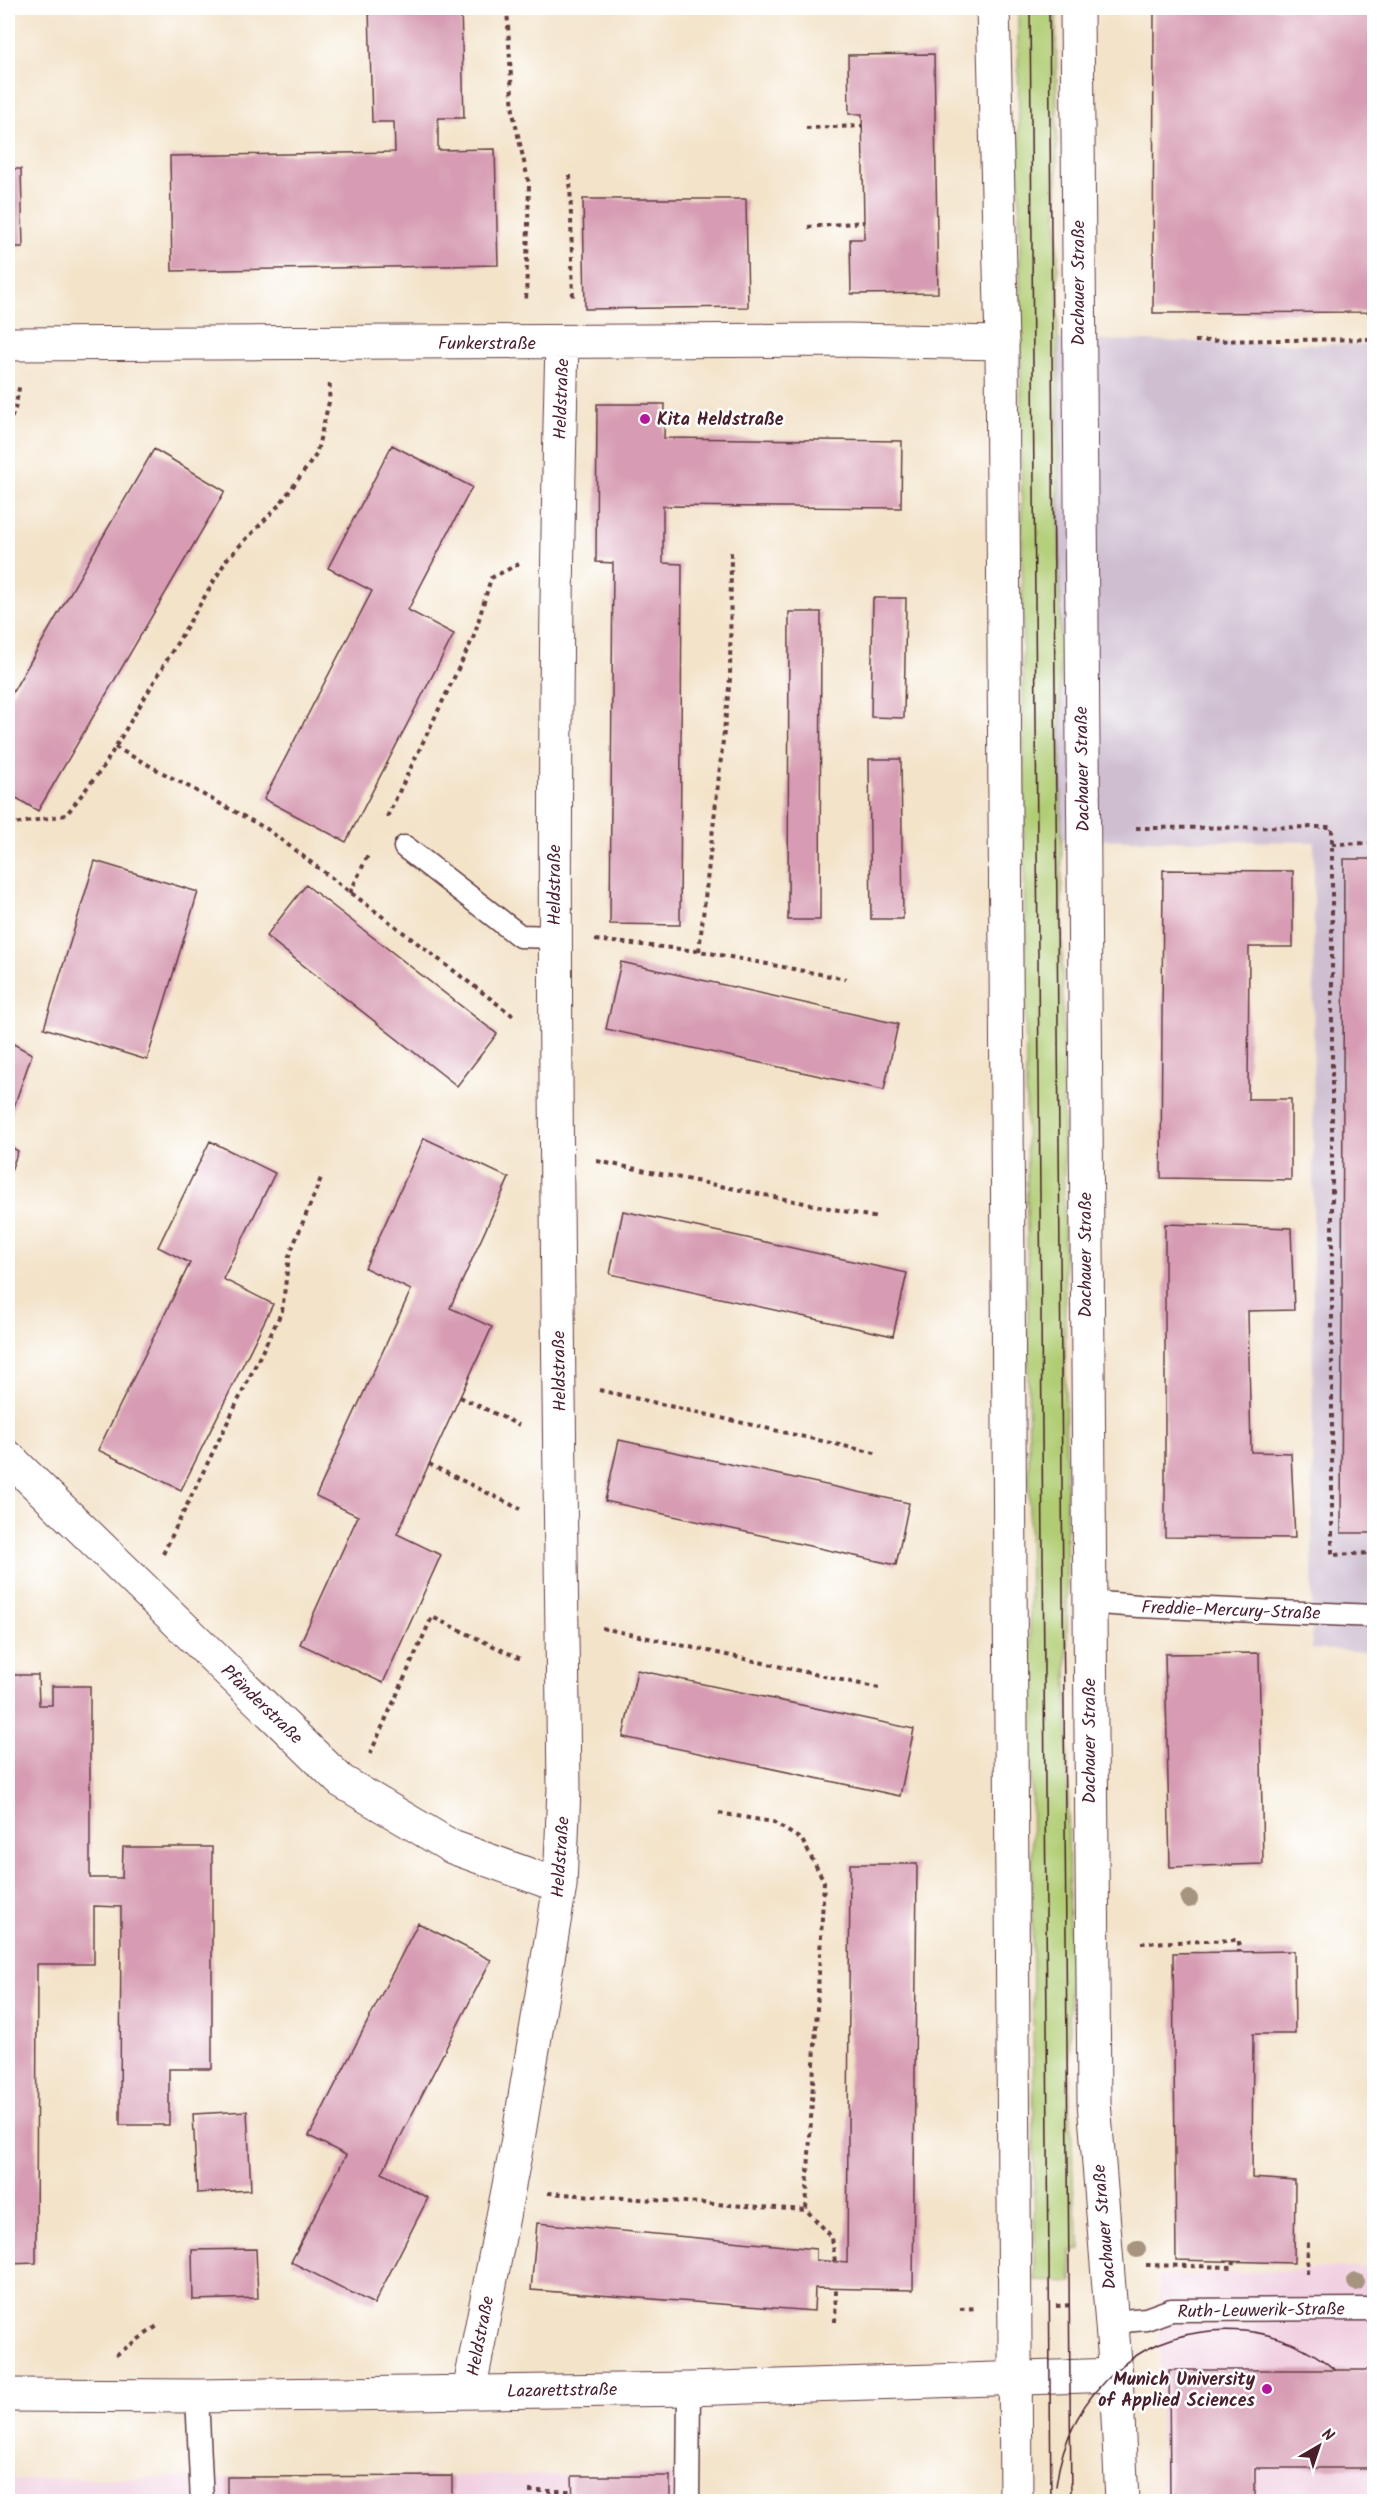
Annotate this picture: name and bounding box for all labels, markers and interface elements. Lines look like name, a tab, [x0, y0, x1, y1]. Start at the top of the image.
street label: Dachauer Straße	[1065, 220, 1094, 346]
street label: Funkerstraße	[438, 330, 536, 359]
street label: Heldstraße	[547, 358, 578, 440]
place label: Kita Heldstraße	[657, 406, 784, 435]
marker: Kita Heldstraße	[638, 412, 652, 426]
street label: Dachauer Straße	[1068, 706, 1099, 832]
street label: Heldstraße	[541, 844, 570, 926]
street label: Dachauer Straße	[1072, 1192, 1101, 1318]
street label: Heldstraße	[545, 1330, 576, 1412]
street label: Freddie-Mercury-Straße	[1141, 1594, 1321, 1629]
street label: Pfänderstraße	[213, 1658, 309, 1752]
street label: Dachauer Straße	[1076, 1678, 1105, 1804]
street label: Heldstraße	[544, 1816, 579, 1899]
street label: Dachauer Straße	[1086, 2163, 1125, 2291]
street label: Heldstraße	[459, 2294, 503, 2379]
street label: Ruth-Leuwerik-Straße	[1177, 2296, 1345, 2327]
place label: Munich University of Applied Sciences	[1098, 2366, 1256, 2416]
street label: Lazarettstraße	[507, 2376, 617, 2407]
marker: Munich University of Applied Sciences	[1260, 2382, 1274, 2396]
north arrow	[1289, 2416, 1349, 2476]
text: N	[1316, 2423, 1339, 2448]

